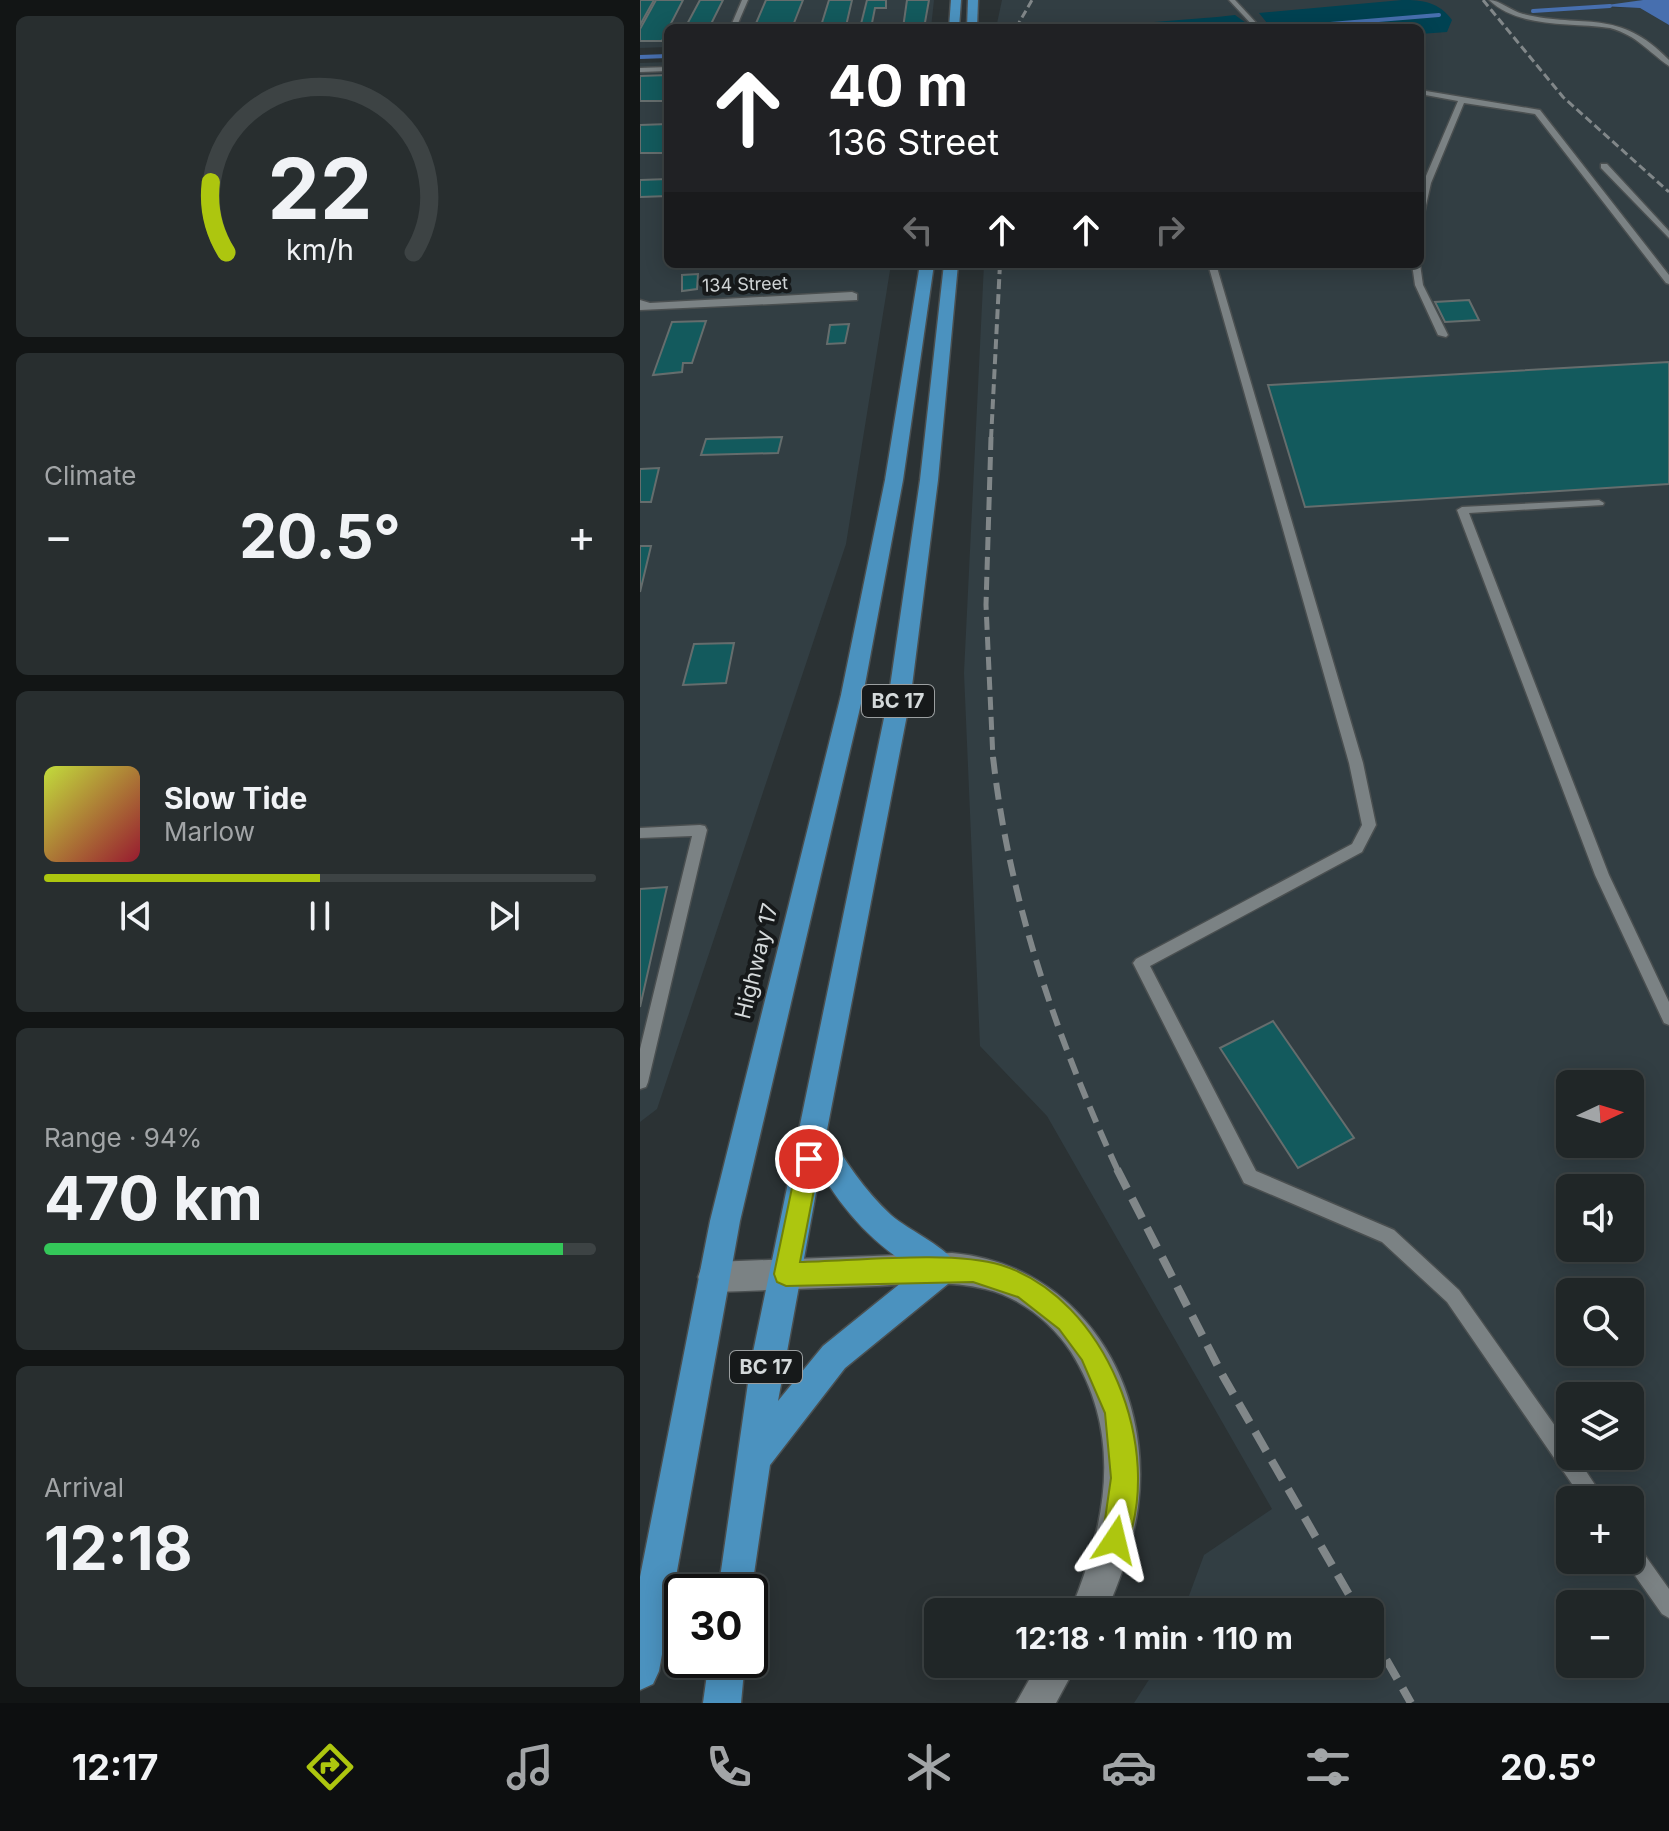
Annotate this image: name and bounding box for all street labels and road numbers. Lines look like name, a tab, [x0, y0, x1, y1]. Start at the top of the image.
street label: 134 Street	[702, 272, 788, 296]
road number: BC 17	[862, 685, 934, 717]
street label: Highway 17	[729, 901, 783, 1021]
road number: BC 17	[730, 1351, 802, 1383]

